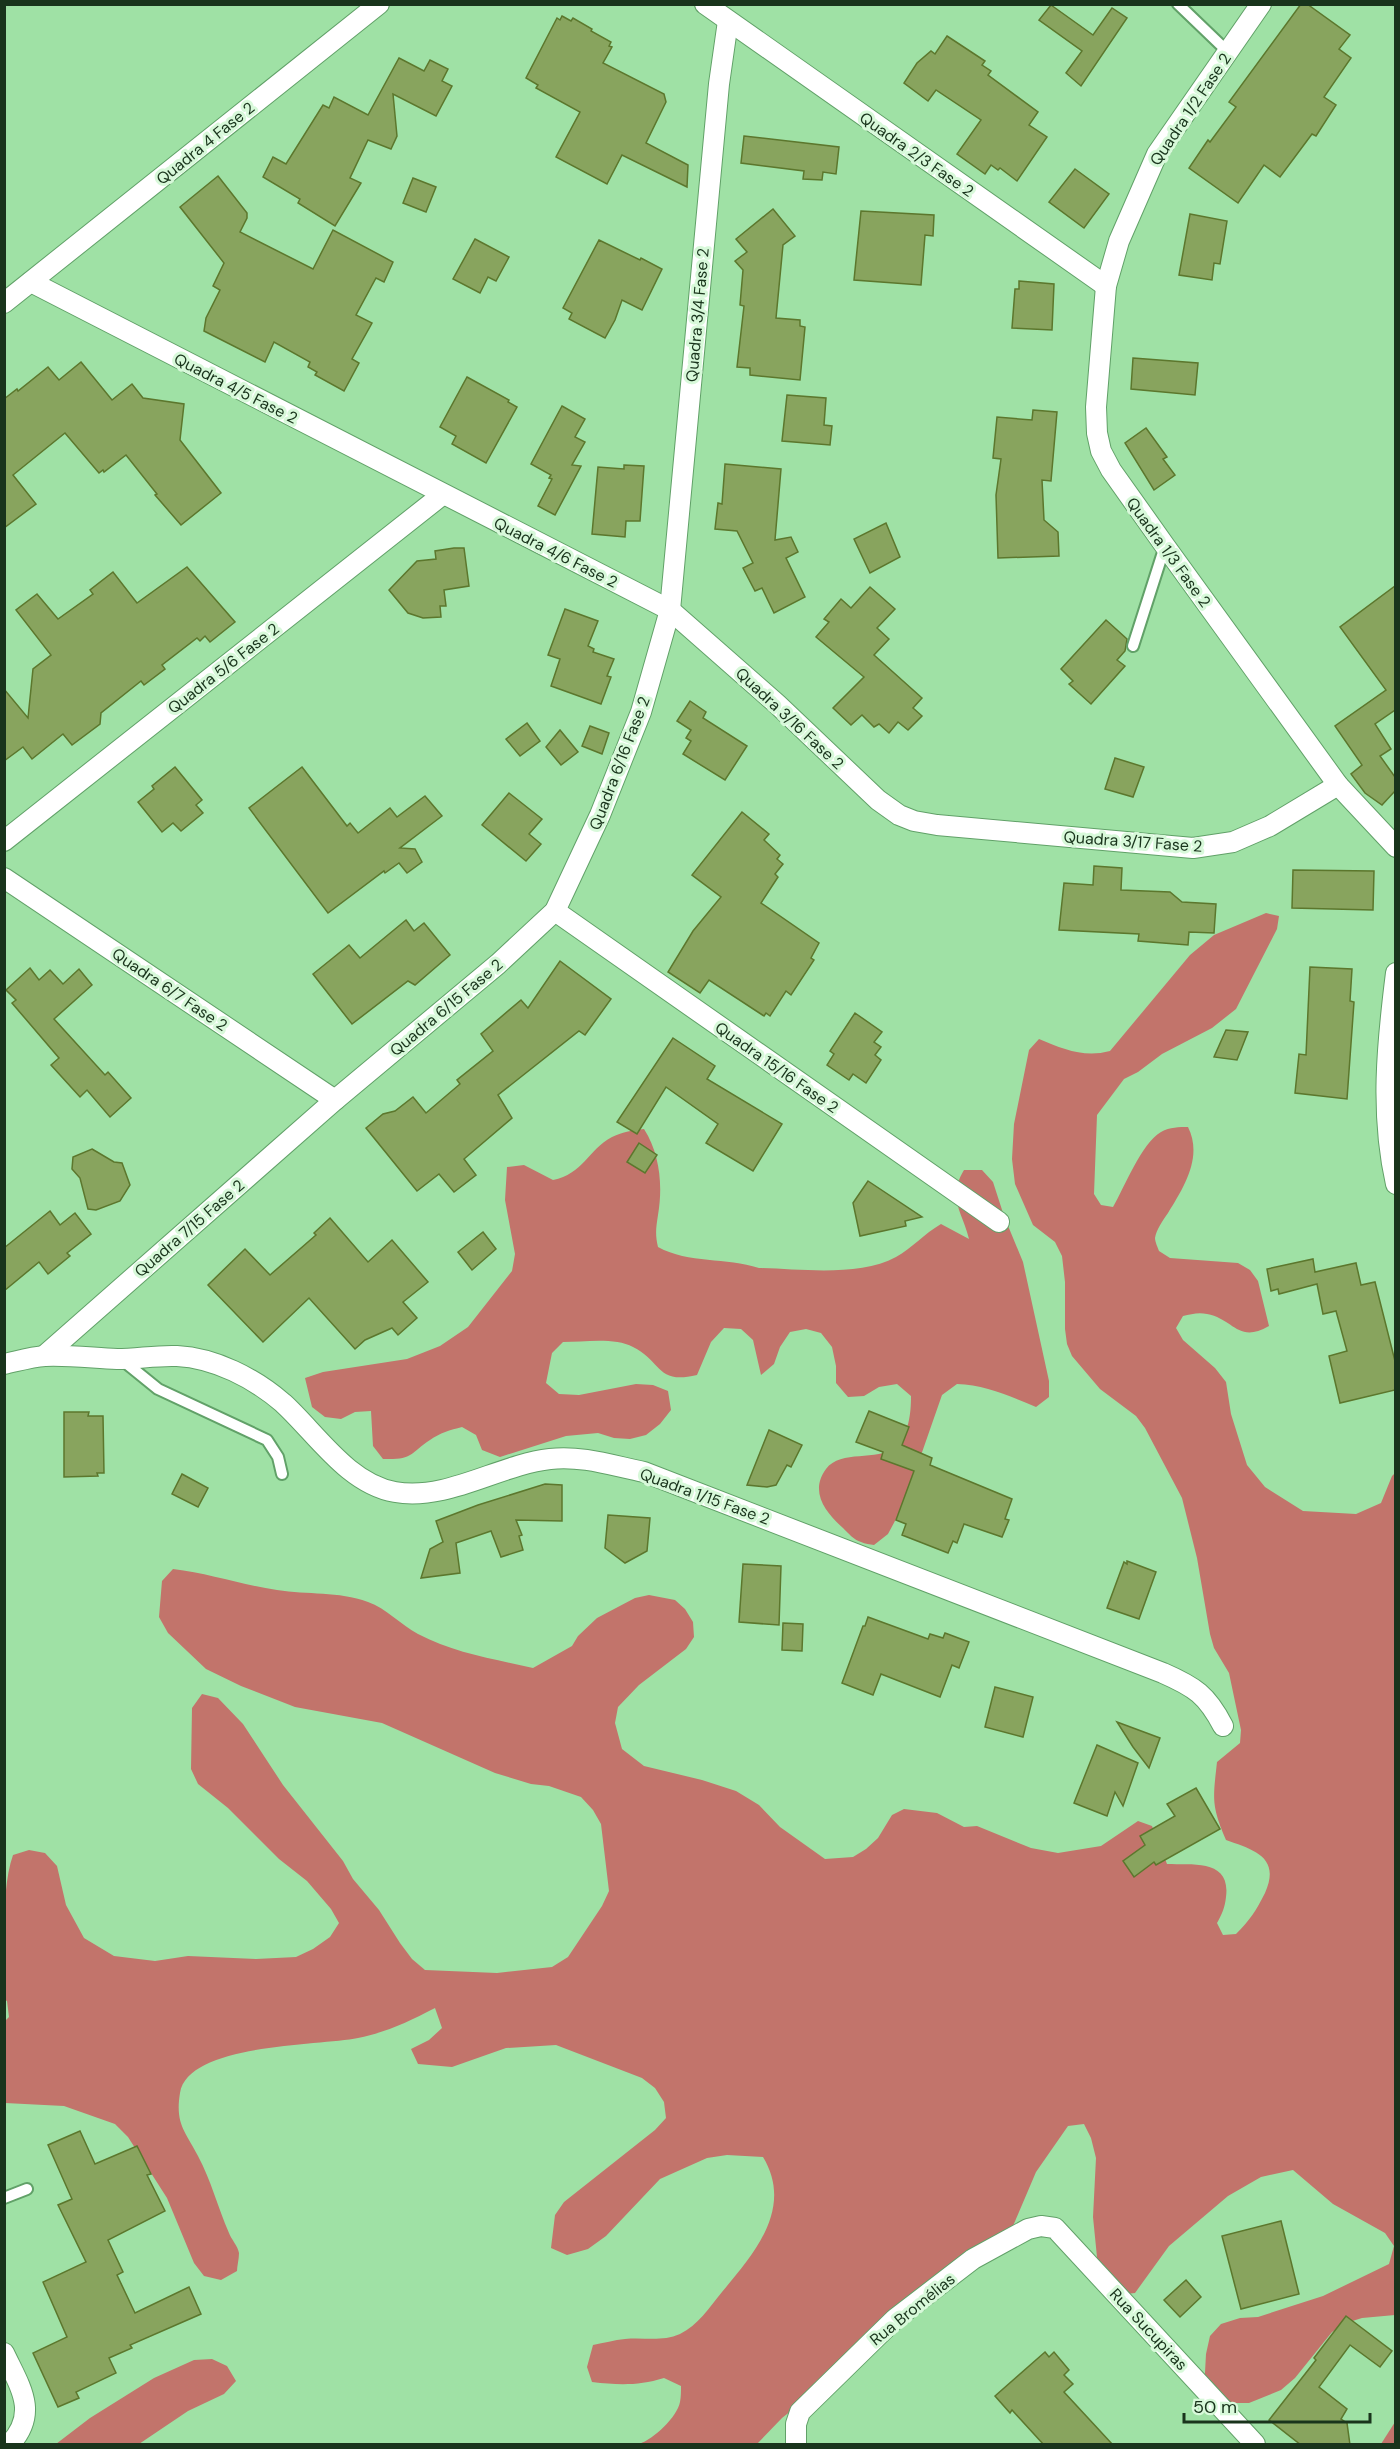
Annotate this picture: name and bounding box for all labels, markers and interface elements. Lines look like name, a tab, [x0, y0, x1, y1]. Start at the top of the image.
street label: Quadra 1/2 Fase 2	[1145, 49, 1236, 170]
street label: Quadra 4 Fase 2	[152, 97, 259, 189]
street label: Quadra 2/3 Fase 2	[855, 107, 978, 202]
street label: Quadra 3/4 Fase 2	[681, 247, 714, 383]
street label: Quadra 4/5 Fase 2	[170, 348, 301, 429]
street label: Quadra 1/3 Fase 2	[1122, 493, 1216, 611]
street label: Quadra 4/6 Fase 2	[490, 512, 621, 593]
street label: Quadra 5/6 Fase 2	[163, 618, 283, 718]
street label: Quadra 3/16 Fase 2	[731, 663, 848, 774]
street label: Quadra 6/16 Fase 2	[584, 693, 655, 833]
street label: Quadra 3/17 Fase 2	[1063, 826, 1203, 857]
street label: Quadra 6/7 Fase 2	[108, 943, 232, 1036]
street label: Quadra 6/15 Fase 2	[385, 954, 507, 1061]
street label: Quadra 15/16 Fase 2	[711, 1017, 843, 1118]
street label: Quadra 7/15 Fase 2	[130, 1175, 249, 1282]
street label: Quadra 1/15 Fase 2	[637, 1463, 773, 1530]
street label: Rua Bromélias	[865, 2269, 959, 2350]
street label: Rua Sucupiras	[1105, 2284, 1192, 2375]
scale bar	[1184, 2386, 1370, 2424]
text: 50 m	[1193, 2395, 1237, 2419]

